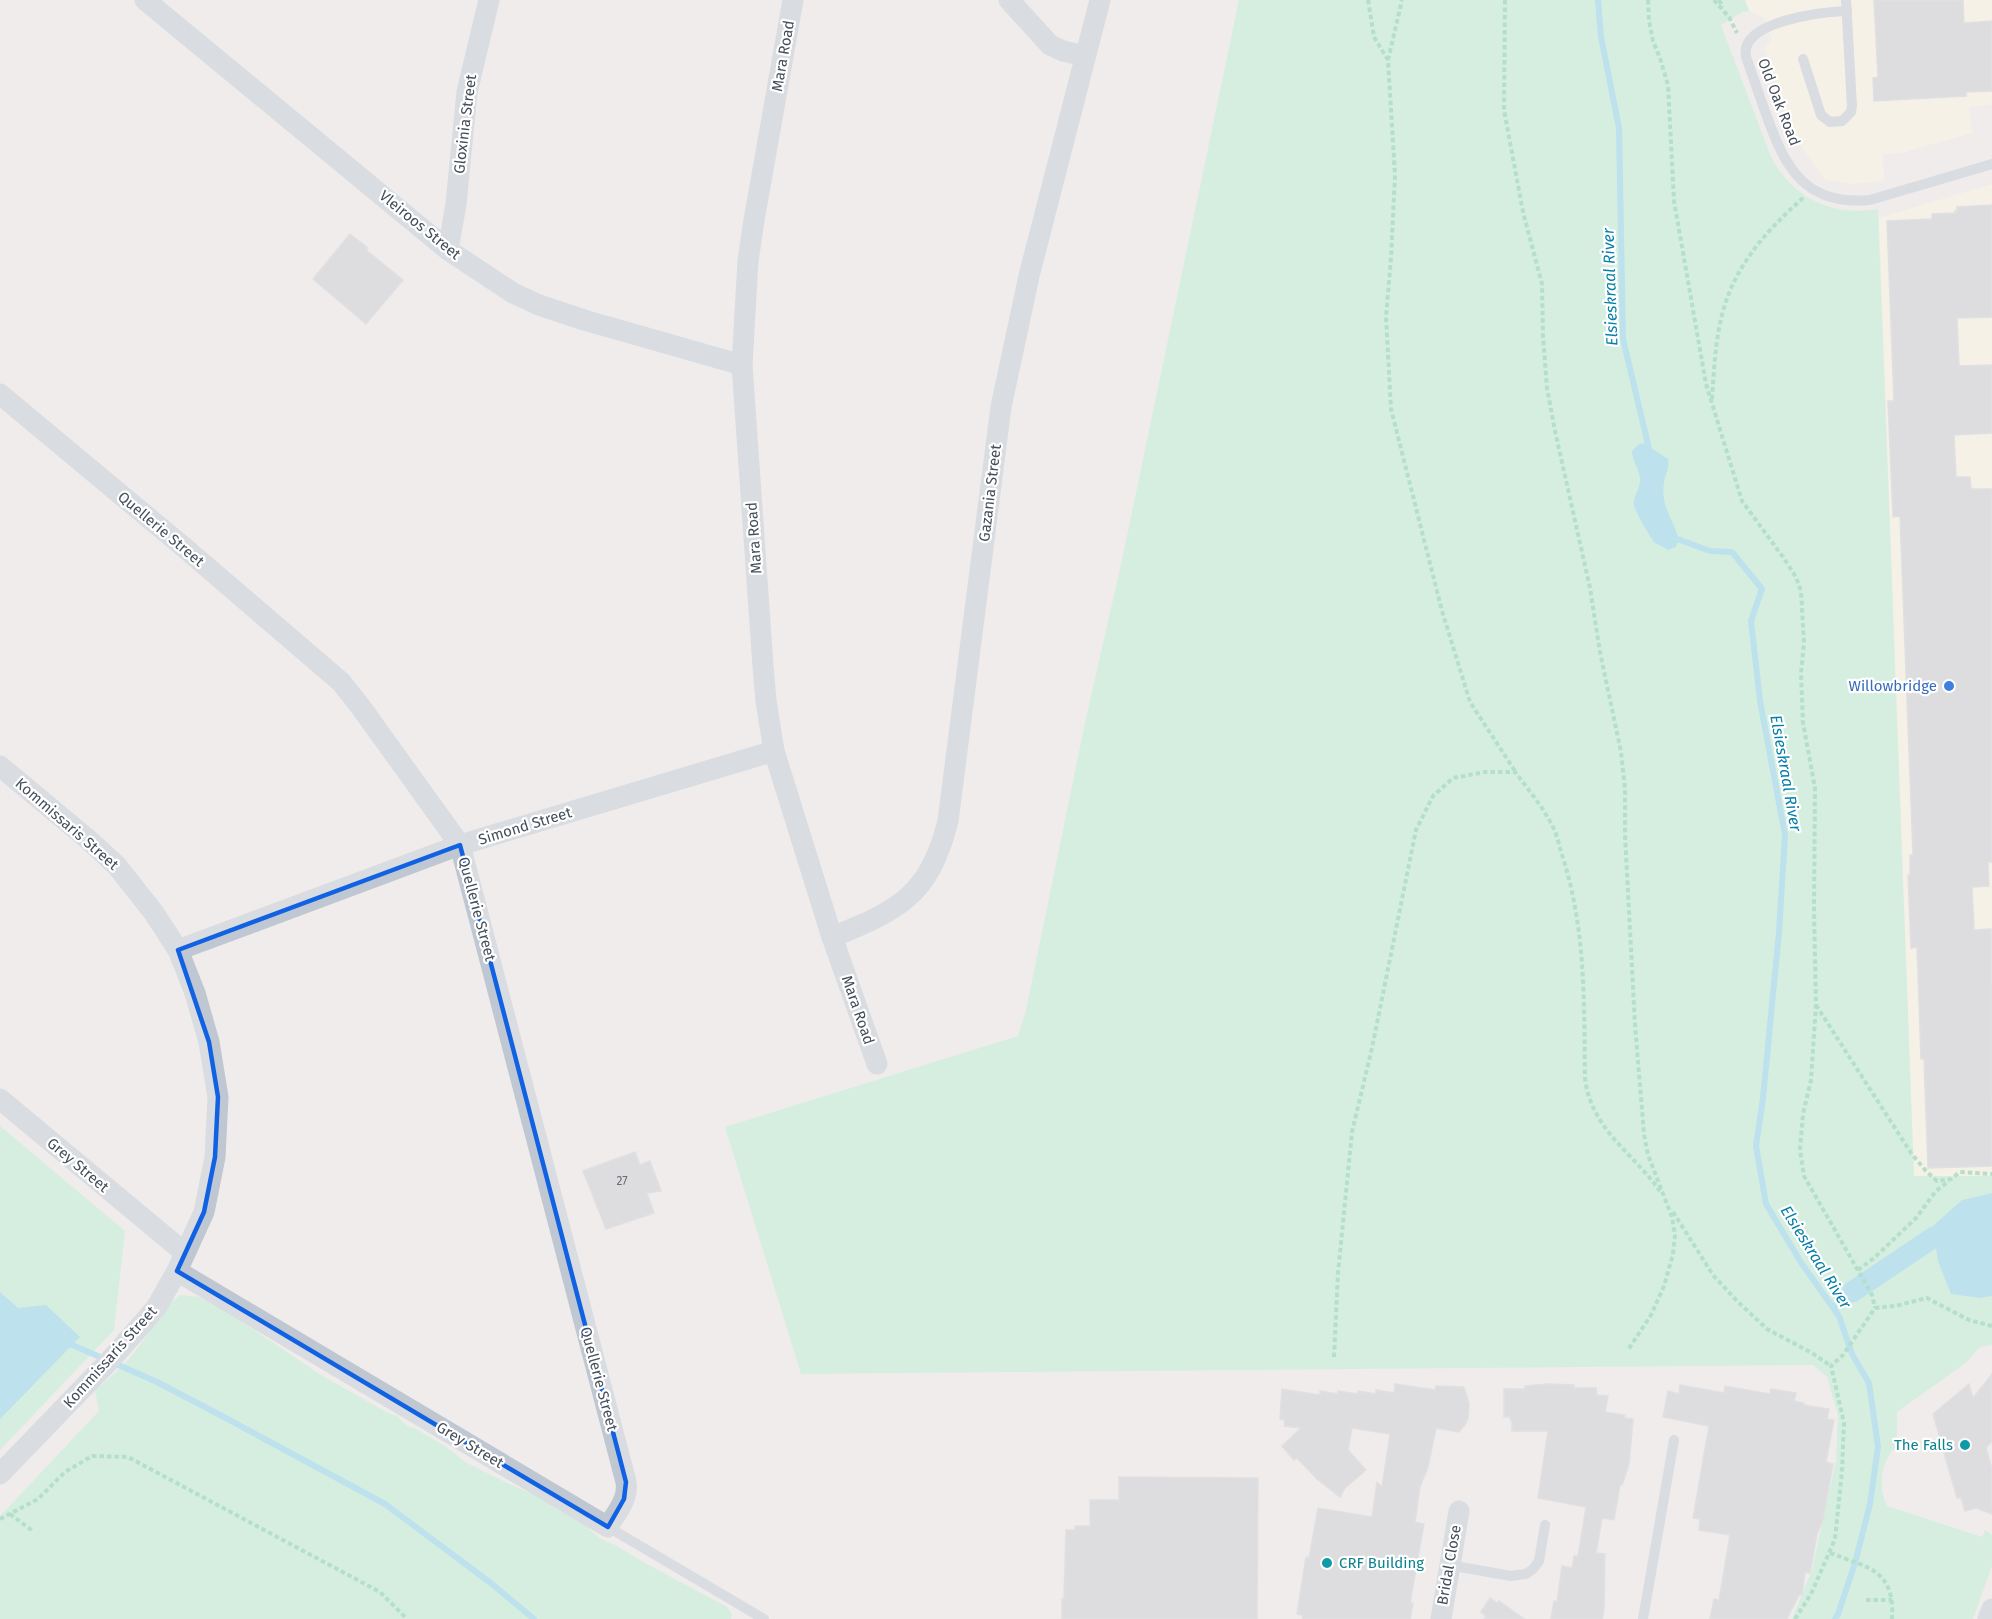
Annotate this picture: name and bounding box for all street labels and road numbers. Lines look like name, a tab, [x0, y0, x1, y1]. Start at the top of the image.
street label: Mara Road	[768, 19, 798, 93]
street label: Old Oak Road	[1754, 56, 1804, 148]
street label: Gloxinia Street	[450, 73, 480, 175]
street label: Vleiroos Street	[376, 187, 465, 264]
street label: Gazania Street	[975, 443, 1005, 543]
street label: Quellerie Street	[114, 488, 208, 571]
street label: Mara Road	[743, 502, 765, 574]
street label: Kommissaris Street	[12, 774, 123, 874]
street label: Simond Street	[476, 803, 574, 849]
street label: Quellerie Street	[454, 855, 500, 964]
street label: Mara Road	[838, 973, 878, 1047]
street label: Grey Street	[43, 1134, 113, 1196]
street label: Kommissaris Street	[60, 1302, 161, 1412]
street label: Quellerie Street	[576, 1325, 622, 1434]
street label: Grey Street	[433, 1418, 507, 1472]
street label: Bridal Close	[1433, 1524, 1465, 1606]

